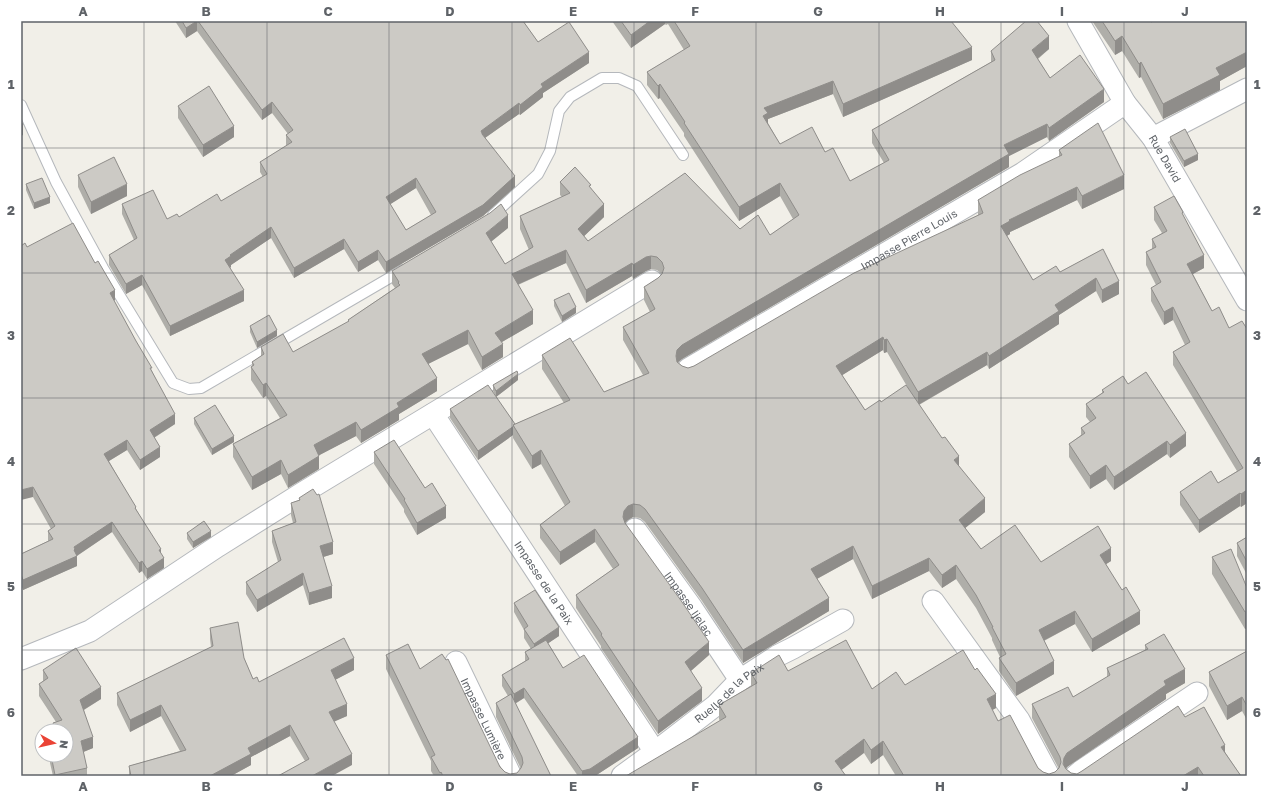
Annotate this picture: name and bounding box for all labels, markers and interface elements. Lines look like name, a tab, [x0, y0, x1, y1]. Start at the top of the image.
text: A	[78, 3, 88, 19]
text: B	[201, 3, 211, 19]
text: C	[323, 3, 333, 19]
text: D	[445, 3, 455, 19]
text: E	[569, 3, 577, 19]
text: F	[691, 3, 699, 19]
text: G	[813, 3, 823, 19]
text: H	[935, 3, 945, 19]
text: I	[1060, 3, 1064, 19]
text: J	[1181, 3, 1189, 19]
text: 1	[8, 76, 15, 92]
text: 1	[1254, 76, 1261, 92]
street label: Rue David	[1146, 132, 1184, 184]
text: 2	[7, 202, 15, 218]
text: 2	[1253, 202, 1261, 218]
street label: Impasse Pierre Louis	[858, 206, 959, 273]
text: 3	[7, 327, 15, 343]
text: 3	[1253, 327, 1261, 343]
text: 4	[7, 453, 15, 469]
text: 4	[1253, 453, 1261, 469]
street label: Impasse de la Paix	[512, 538, 577, 627]
street label: Impasse Ijelac	[662, 569, 716, 638]
text: 5	[7, 578, 15, 594]
text: 5	[1253, 578, 1261, 594]
street label: Ruelle de la Paix	[692, 659, 766, 725]
street label: Impasse Lumière	[459, 675, 509, 762]
text: 6	[7, 704, 15, 720]
text: 6	[1253, 704, 1261, 720]
north arrow	[34, 723, 74, 763]
text: N	[57, 739, 71, 750]
text: A	[78, 778, 88, 794]
text: B	[201, 778, 211, 794]
text: C	[323, 778, 333, 794]
text: D	[445, 778, 455, 794]
text: E	[569, 778, 577, 794]
text: F	[691, 778, 699, 794]
text: G	[813, 778, 823, 794]
text: H	[935, 778, 945, 794]
text: I	[1060, 778, 1064, 794]
text: J	[1181, 778, 1189, 794]

